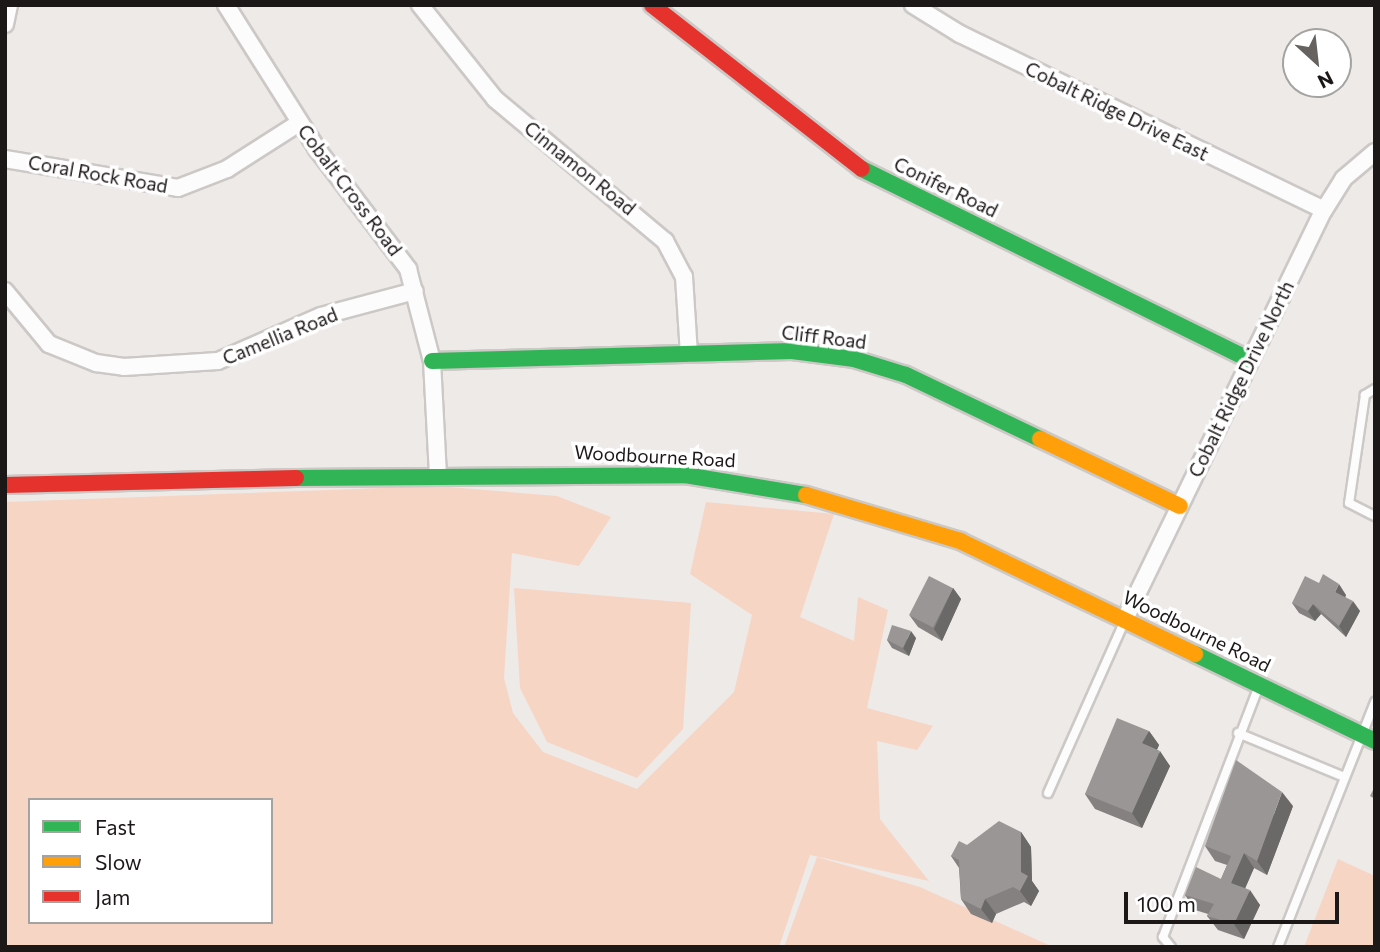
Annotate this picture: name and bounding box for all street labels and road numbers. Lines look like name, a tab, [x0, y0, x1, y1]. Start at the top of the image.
street label: Cobalt Ridge Drive East	[1022, 57, 1212, 165]
street label: Cinnamon Road	[520, 116, 640, 220]
street label: Cobalt Cross Road	[293, 120, 407, 260]
street label: Coral Rock Road	[26, 151, 170, 197]
street label: Conifer Road	[890, 152, 1002, 222]
street label: Cobalt Ridge Drive North	[1183, 277, 1299, 481]
street label: Camellia Road	[219, 303, 341, 369]
street label: Cliff Road	[780, 320, 868, 354]
street label: Woodbourne Road	[574, 440, 736, 472]
street label: Woodbourne Road	[1119, 585, 1275, 677]

